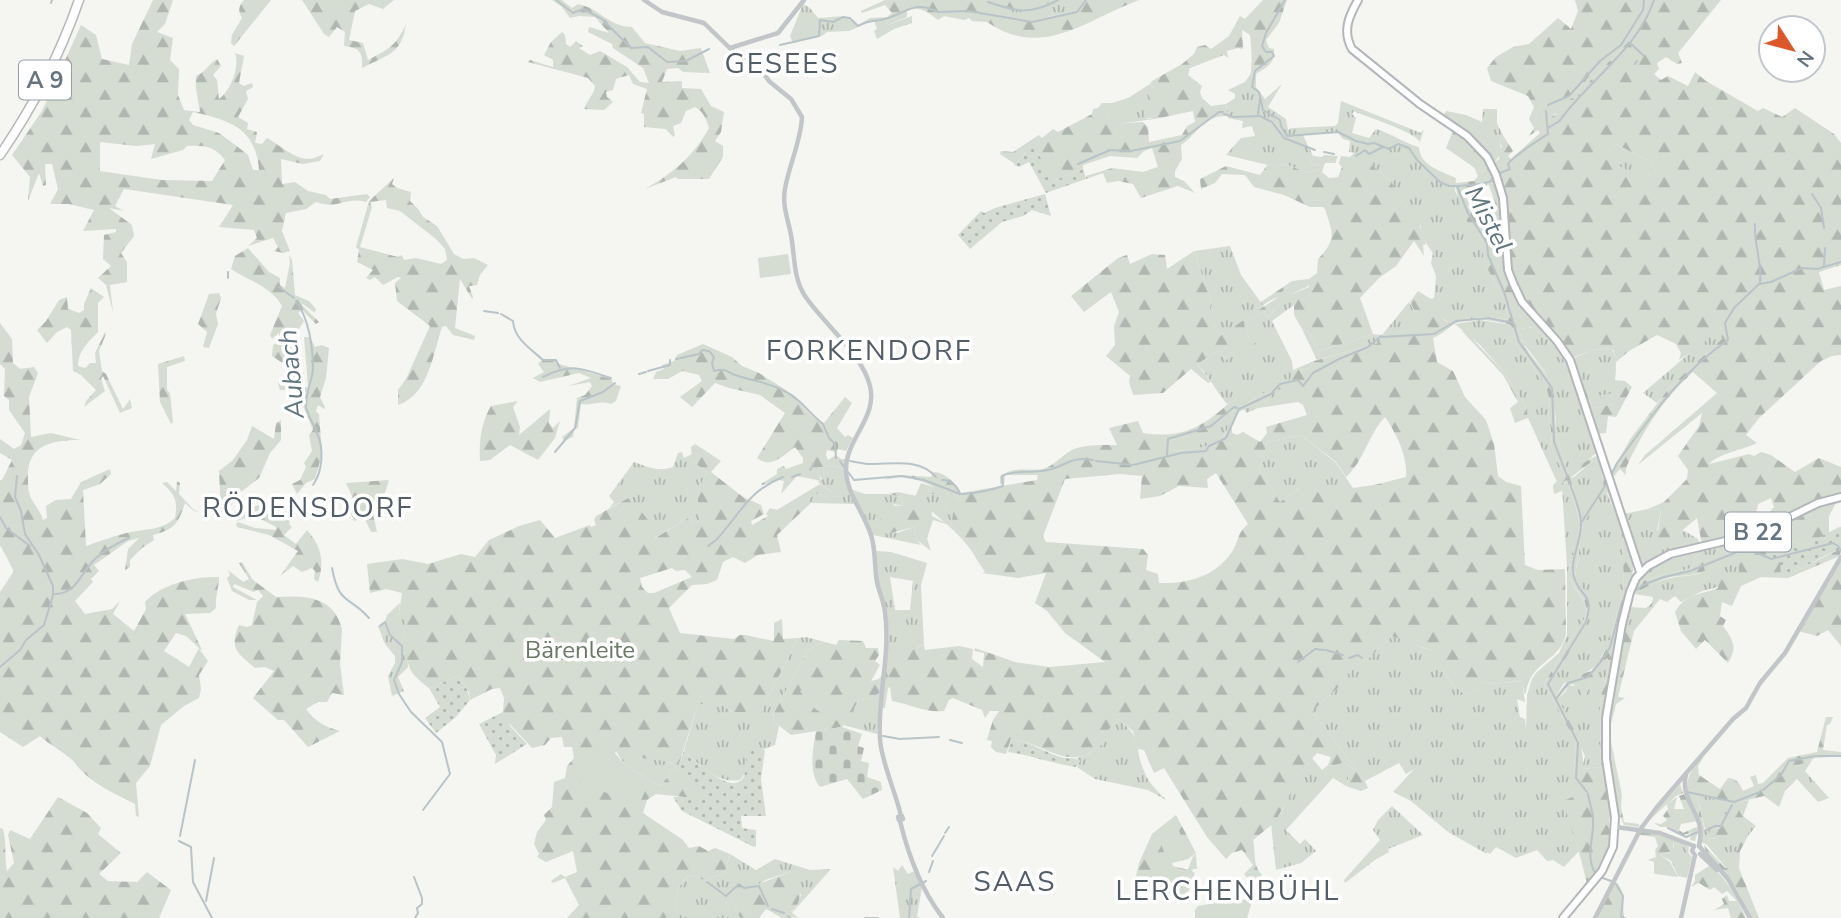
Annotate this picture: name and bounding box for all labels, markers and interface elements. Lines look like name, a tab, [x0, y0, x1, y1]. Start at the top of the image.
north arrow	[1757, 14, 1827, 84]
district label: GESEES	[724, 45, 840, 83]
text: N	[1790, 45, 1820, 72]
road number: A 9	[19, 60, 71, 100]
water label: Mistel	[1456, 180, 1521, 259]
water label: Aubach	[270, 328, 313, 421]
district label: FORKENDORF	[766, 332, 972, 370]
district label: RÖDENSDORF	[202, 489, 414, 527]
road number: B 22	[1725, 512, 1791, 552]
park label: Bärenleite	[525, 634, 635, 666]
district label: SAAS	[973, 863, 1057, 901]
district label: LERCHENBÜHL	[1115, 872, 1341, 910]

